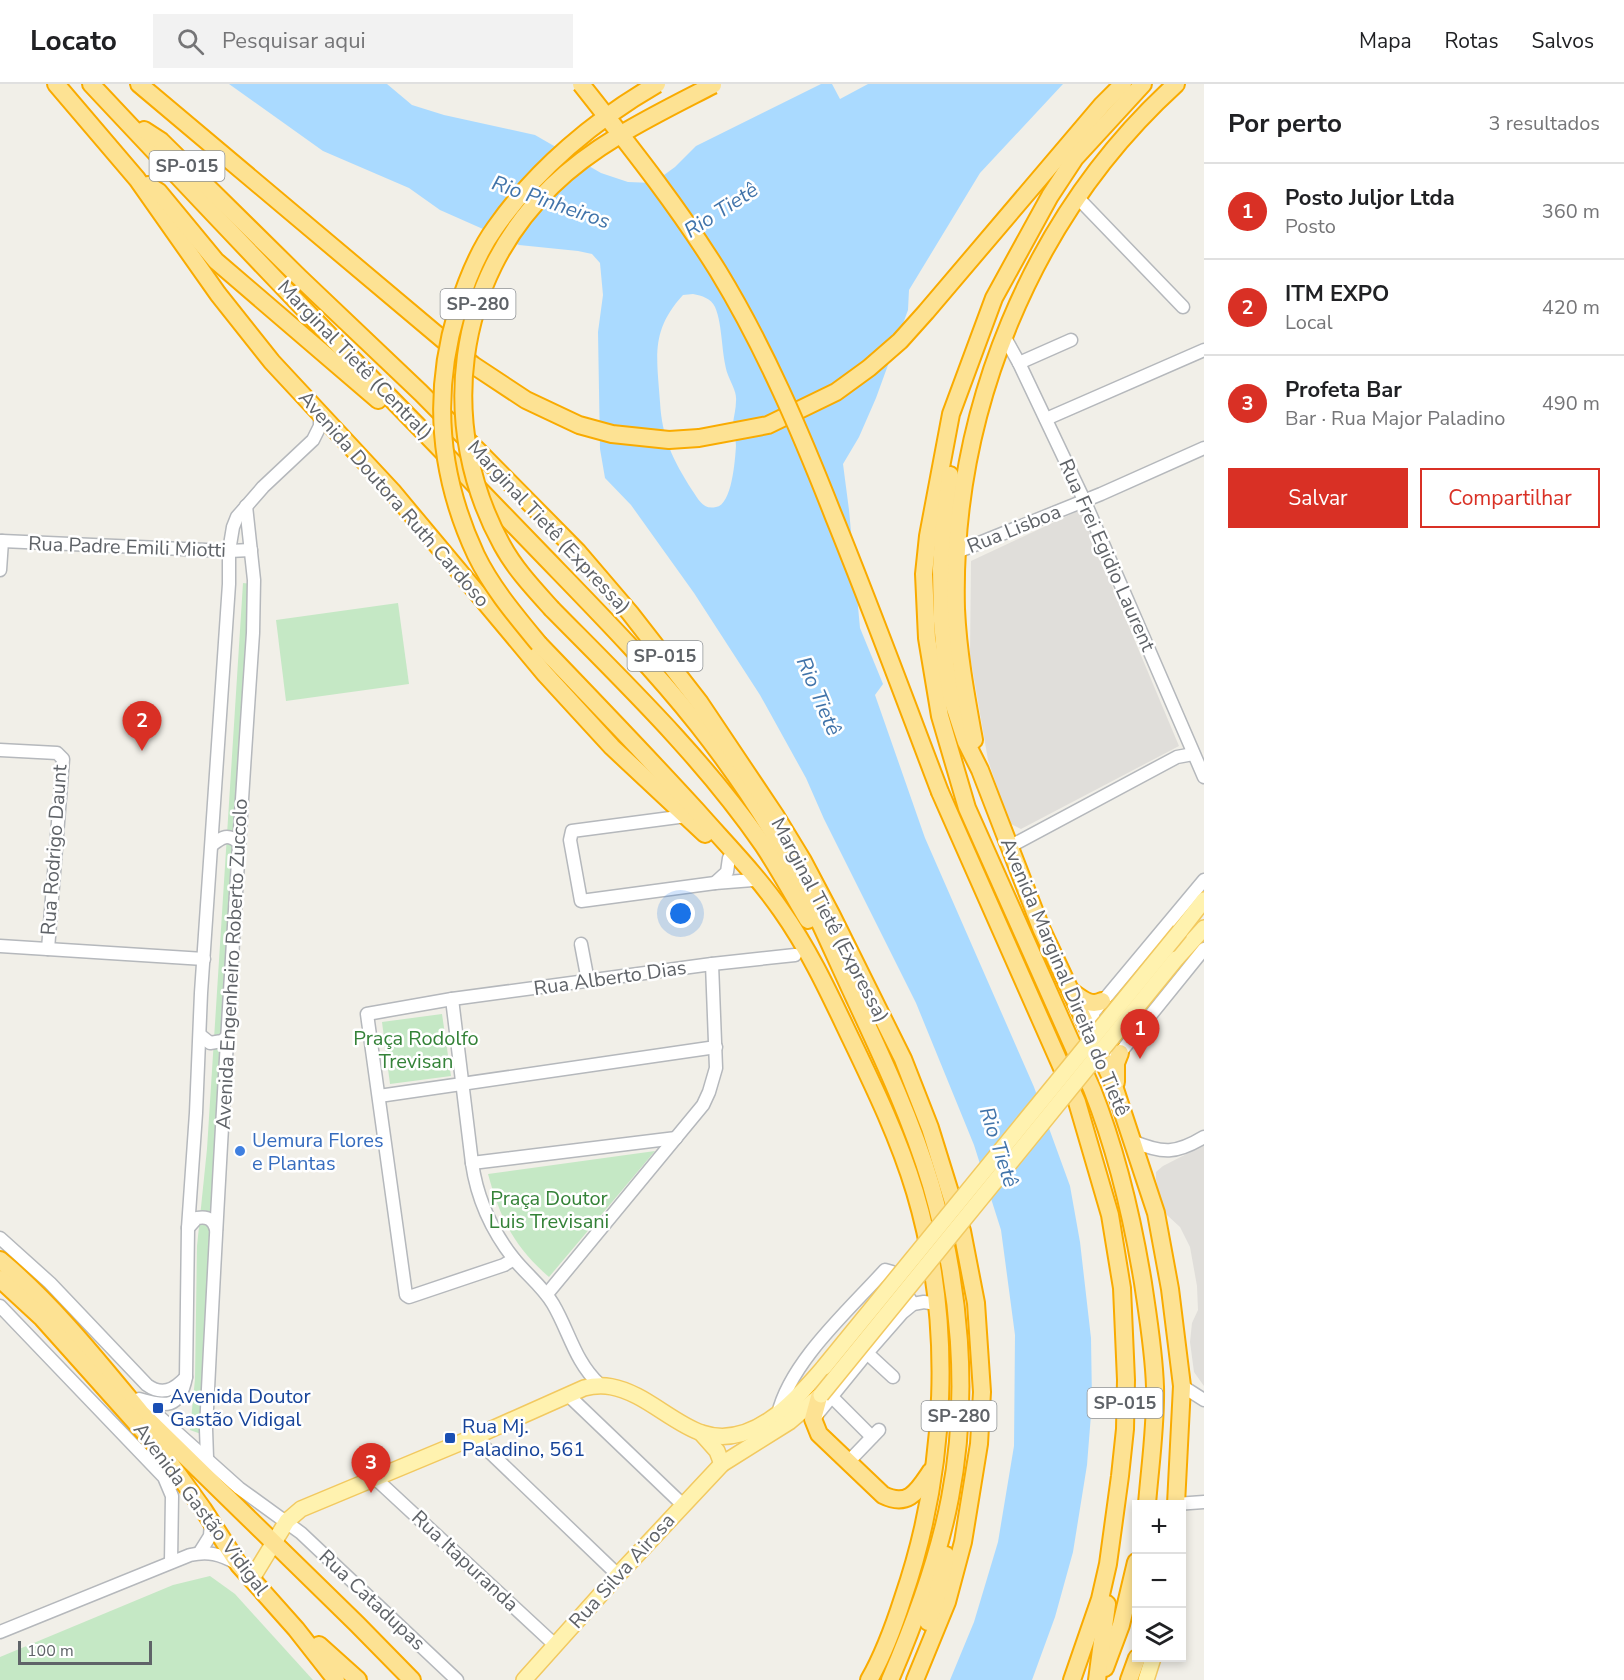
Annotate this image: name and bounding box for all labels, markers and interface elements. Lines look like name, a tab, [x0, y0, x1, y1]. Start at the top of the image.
search box	[153, 14, 573, 68]
text: Locato	[30, 22, 117, 60]
icon: search	[174, 25, 207, 58]
text: Pesquisar aqui	[222, 26, 366, 56]
text: Mapa	[1359, 27, 1412, 55]
text: Rotas	[1445, 27, 1499, 55]
text: Salvos	[1532, 27, 1594, 55]
text: Por perto	[1228, 106, 1342, 141]
text: 3 resultados	[1489, 110, 1600, 137]
road number: SP-015	[150, 151, 225, 181]
water label: Rio Pinheiros	[488, 169, 614, 235]
water label: Rio Tietê	[679, 176, 763, 244]
text: Posto Juljor Ltda	[1285, 183, 1455, 213]
text: 1	[1242, 198, 1254, 225]
text: 360 m	[1542, 198, 1600, 225]
text: Posto	[1285, 213, 1336, 240]
street label: Marginal Tietê (Central)	[271, 274, 439, 446]
text: ITM EXPO	[1285, 279, 1389, 309]
road number: SP-280	[440, 289, 516, 319]
text: 2	[1242, 294, 1254, 321]
text: 420 m	[1542, 294, 1600, 321]
text: Local	[1285, 309, 1333, 336]
text: Profeta Bar	[1285, 375, 1402, 405]
street label: Avenida Doutora Ruth Cardoso	[292, 385, 496, 613]
text: 3	[1242, 390, 1254, 417]
text: 490 m	[1542, 390, 1600, 417]
text: Bar · Rua Major Paladino	[1285, 405, 1505, 432]
street label: Marginal Tietê (Expressa)	[461, 434, 637, 620]
street label: Rua Frei Egidio Laurent	[1052, 455, 1162, 656]
button: Salvar	[1228, 468, 1408, 528]
button: Compartilhar	[1420, 468, 1600, 528]
street label: Rua Lisboa	[963, 498, 1065, 560]
street label: Rua Padre Emili Miotti	[28, 530, 226, 564]
road number: SP-015	[628, 641, 702, 671]
water label: Rio Tietê	[790, 652, 848, 740]
pin: 2	[122, 702, 162, 751]
street label: Rua Rodrigo Daunt	[35, 763, 74, 936]
street label: Avenida Engenheiro Roberto Zuccolo	[210, 798, 254, 1130]
street label: Marginal Tietê (Expressa)	[765, 813, 895, 1027]
street label: Avenida Marginal Direita do Tietê	[994, 834, 1136, 1120]
your location	[666, 899, 695, 928]
street label: Rua Alberto Dias	[532, 954, 688, 1002]
pin: 1	[1120, 1010, 1160, 1059]
park label: Praça Rodolfo Trevisan	[353, 1025, 479, 1075]
water label: Rio Tietê	[973, 1103, 1025, 1191]
place label: Uemura Flores e Plantas	[252, 1127, 384, 1177]
marker: Uemura Flores e Plantas	[233, 1144, 247, 1158]
park label: Praça Doutor Luis Trevisani	[489, 1185, 609, 1235]
place label: Avenida Doutor Gastão Vidigal	[170, 1383, 311, 1433]
road number: SP-015	[1088, 1388, 1162, 1418]
marker: Avenida Doutor Gastão Vidigal	[151, 1401, 165, 1415]
road number: SP-280	[922, 1401, 996, 1431]
place label: Rua Mj. Paladino, 561	[462, 1413, 585, 1463]
street label: Avenida Gastão Vidigal	[127, 1417, 275, 1601]
marker: Rua Mj. Paladino, 561	[443, 1431, 457, 1445]
pin: 3	[352, 1444, 391, 1493]
map controls	[1132, 1500, 1186, 1662]
button: +	[1132, 1500, 1186, 1554]
street label: Rua Itapuranda	[406, 1504, 524, 1618]
street label: Rua Silva Airosa	[563, 1508, 681, 1634]
street label: Rua Catadupas	[313, 1544, 431, 1656]
button: −	[1132, 1554, 1186, 1608]
button: layers	[1132, 1608, 1186, 1662]
scale bar	[18, 1638, 152, 1666]
text: 100 m	[27, 1640, 74, 1662]

